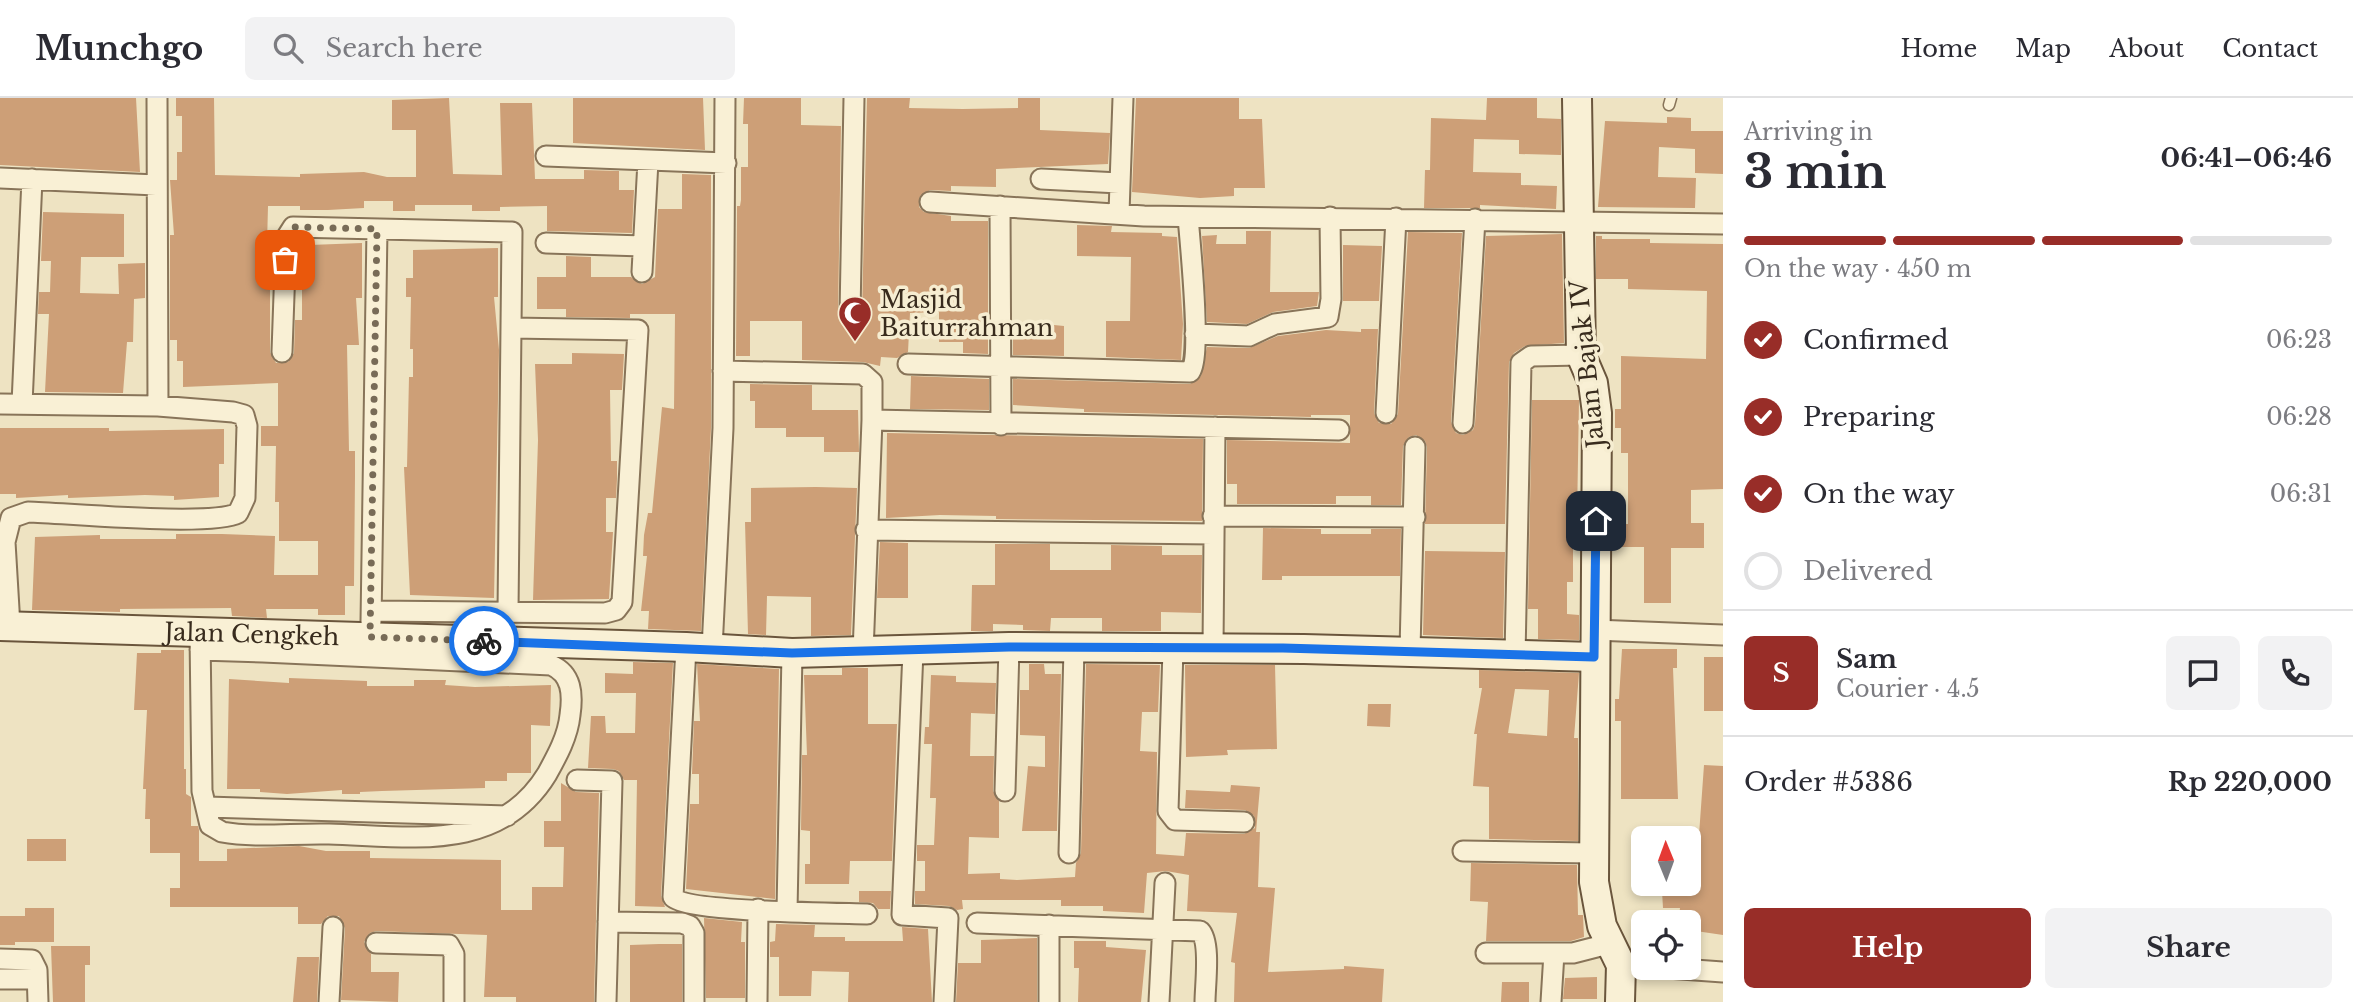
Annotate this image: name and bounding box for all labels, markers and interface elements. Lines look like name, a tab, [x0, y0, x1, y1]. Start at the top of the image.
search box	[245, 17, 735, 80]
text: Munchgo	[35, 28, 203, 69]
icon: search	[269, 29, 307, 67]
text: Search here	[325, 32, 483, 64]
text: Home	[1901, 34, 1977, 63]
text: Map	[2015, 34, 2071, 63]
text: About	[2109, 34, 2184, 63]
text: Contact	[2222, 34, 2318, 63]
text: Arriving in	[1744, 118, 1873, 146]
text: 06:41–06:46	[2161, 142, 2332, 174]
text: 3 min	[1744, 143, 1886, 200]
pin	[255, 230, 315, 290]
icon: bag	[266, 241, 304, 279]
text: On the way · 450 m	[1744, 255, 1971, 283]
street label: Jalan Bajak IV	[1564, 277, 1611, 452]
place label: Masjid Baiturrahman	[880, 285, 1053, 342]
mosque icon: Masjid Baiturrahman	[836, 294, 874, 343]
icon: check	[1744, 321, 1782, 359]
text: Confirmed	[1803, 324, 1948, 356]
text: 06:23	[2266, 326, 2332, 354]
icon: check	[1744, 398, 1782, 436]
text: Preparing	[1803, 401, 1935, 433]
text: 06:28	[2266, 403, 2332, 431]
icon: check	[1744, 475, 1782, 513]
text: On the way	[1803, 478, 1955, 510]
text: 06:31	[2270, 480, 2332, 508]
pin	[1566, 491, 1626, 551]
icon: home	[1577, 502, 1615, 540]
text: Delivered	[1803, 555, 1933, 587]
courier	[449, 606, 519, 676]
street label: Jalan Cengkeh	[161, 616, 340, 651]
icon: bike	[465, 622, 503, 660]
button: chat	[2166, 636, 2240, 710]
button: phone	[2258, 636, 2332, 710]
text: Sam	[1836, 643, 1897, 675]
text: S	[1772, 657, 1790, 689]
text: Courier · 4.5	[1836, 675, 1980, 703]
text: Order #5386	[1744, 766, 1913, 798]
text: Rp 220,000	[2168, 766, 2332, 798]
north arrow	[1631, 826, 1701, 896]
map controls	[1631, 826, 1701, 980]
button: Help	[1744, 908, 2031, 988]
button: Share	[2045, 908, 2332, 988]
button: locate	[1631, 910, 1701, 980]

